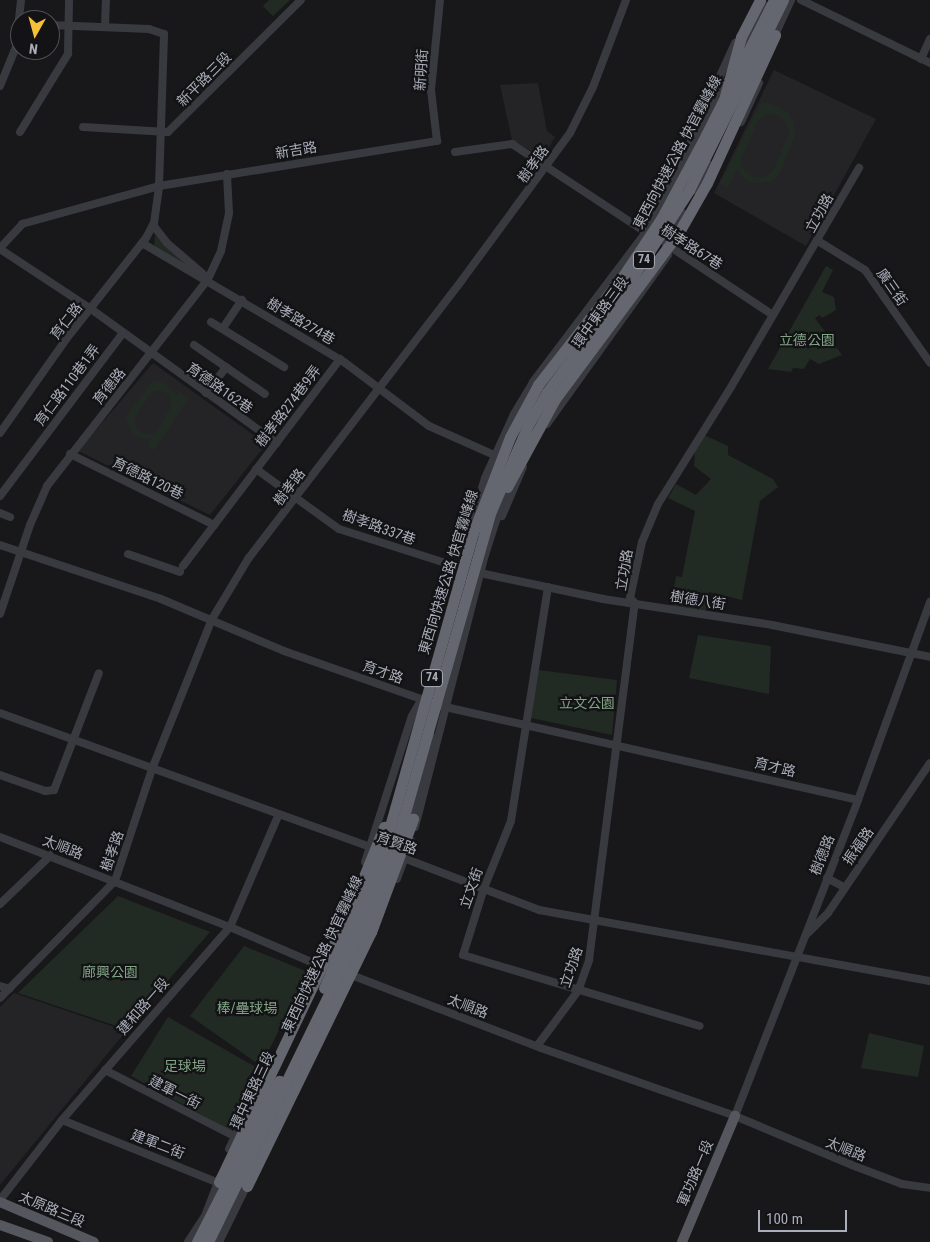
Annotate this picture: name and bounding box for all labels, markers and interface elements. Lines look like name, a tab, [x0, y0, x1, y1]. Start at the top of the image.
north arrow	[10, 10, 60, 60]
text: N	[28, 40, 39, 57]
street label: 新平路三段	[173, 48, 235, 110]
street label: 新明街	[411, 48, 431, 92]
street label: 東西向快速公路 快官霧峰線	[629, 72, 725, 232]
street label: 新吉路	[274, 138, 318, 162]
street label: 樹孝路	[514, 142, 552, 186]
street label: 立功路	[801, 191, 837, 235]
street label: 樹孝路67巷	[658, 221, 726, 273]
road number: 74	[633, 250, 655, 270]
street label: 廣三街	[873, 265, 911, 309]
street label: 環中東路三段	[569, 273, 631, 351]
street label: 樹孝路274巷	[264, 294, 338, 348]
street label: 育仁路	[46, 299, 86, 343]
park label: 立德公園	[779, 332, 835, 348]
street label: 育仁路110巷1弄	[31, 341, 103, 429]
street label: 育德路162巷	[184, 359, 256, 417]
street label: 樹孝路274巷9弄	[252, 362, 324, 450]
street label: 育德路	[89, 364, 129, 408]
street label: 育德路120巷	[110, 454, 186, 502]
street label: 樹孝路	[270, 465, 308, 509]
street label: 東西向快速公路 快官霧峰線	[415, 488, 481, 656]
street label: 樹孝路337巷	[340, 506, 418, 548]
street label: 立功路	[612, 548, 636, 592]
street label: 樹德八街	[669, 587, 727, 613]
street label: 育才路	[360, 657, 406, 687]
road number: 74	[421, 668, 443, 688]
park label: 立文公園	[559, 695, 615, 711]
street label: 育才路	[753, 754, 797, 780]
street label: 振福路	[839, 824, 877, 868]
street label: 樹孝路	[97, 828, 127, 874]
street label: 育賢路	[374, 828, 420, 858]
street label: 太順路	[40, 832, 86, 862]
street label: 樹德路	[806, 832, 838, 878]
street label: 立文街	[456, 865, 486, 911]
street label: 東西向快速公路 快官霧峰線	[278, 873, 366, 1035]
street label: 立功路	[556, 944, 586, 990]
park label: 廊興公園	[82, 964, 138, 980]
street label: 建和路一段	[114, 974, 172, 1038]
street label: 太順路	[445, 991, 491, 1021]
park label: 棒/壘球場	[216, 1000, 278, 1016]
street label: 環中東路三段	[227, 1048, 277, 1132]
park label: 足球場	[164, 1058, 206, 1074]
street label: 建軍一街	[146, 1072, 204, 1112]
street label: 建軍二街	[129, 1126, 187, 1162]
street label: 太順路	[823, 1133, 869, 1165]
street label: 軍功路一段	[674, 1138, 716, 1208]
street label: 太原路三段	[17, 1188, 87, 1230]
scale bar	[760, 1200, 849, 1232]
text: 100 m	[766, 1210, 803, 1228]

